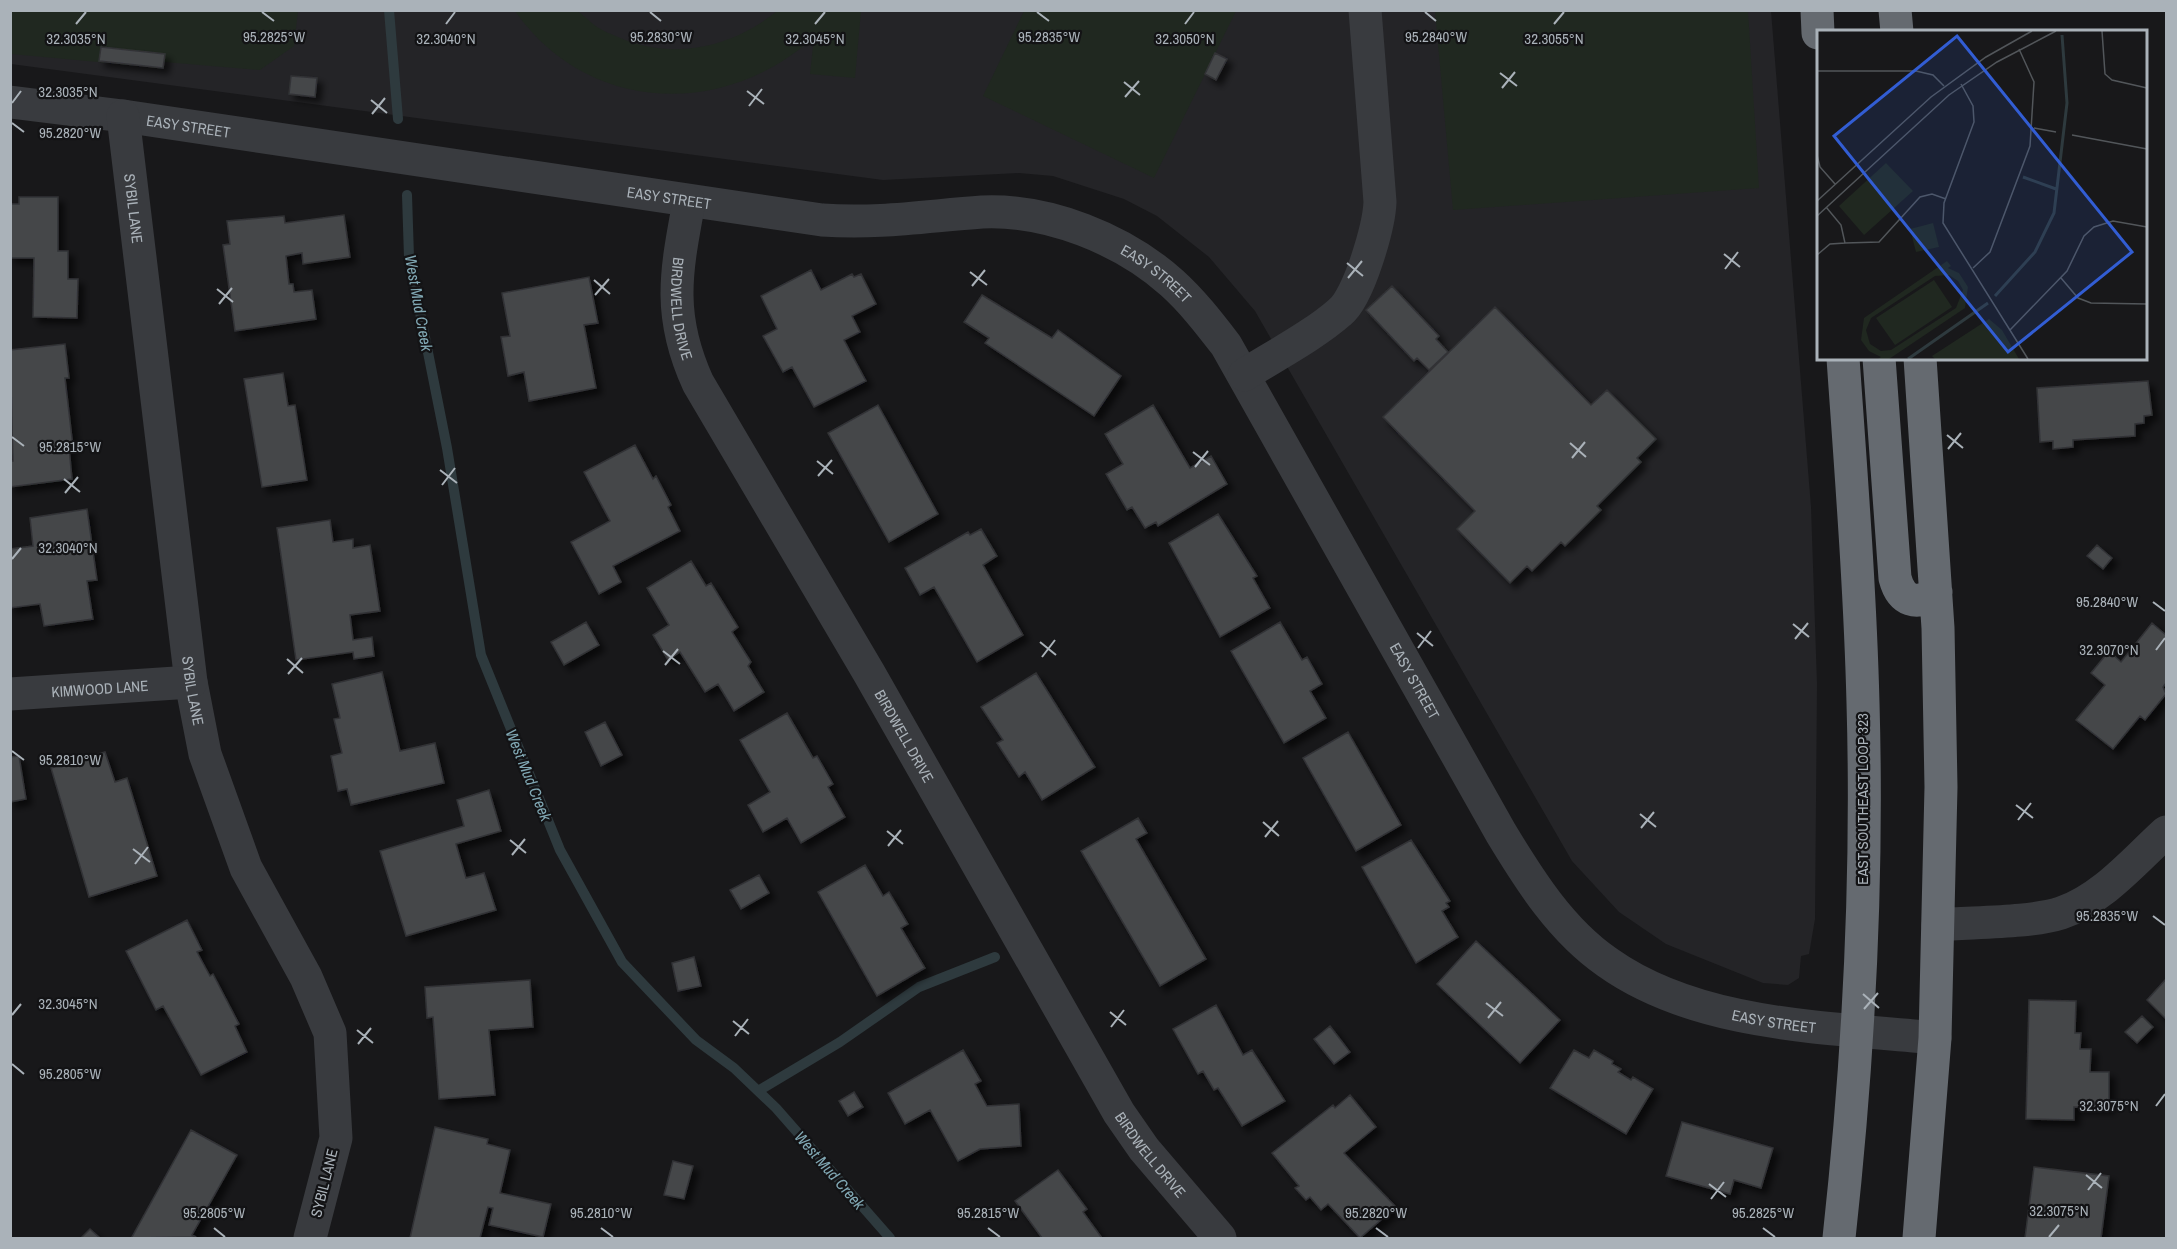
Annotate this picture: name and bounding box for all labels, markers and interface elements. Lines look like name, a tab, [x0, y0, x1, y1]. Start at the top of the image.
text: 95.2825°W	[243, 26, 305, 47]
text: 95.2830°W	[630, 26, 692, 47]
text: 95.2835°W	[1018, 26, 1080, 47]
text: 95.2840°W	[1405, 26, 1467, 47]
text: 32.3035°N	[46, 28, 106, 49]
text: 32.3040°N	[416, 28, 476, 49]
text: 32.3045°N	[785, 28, 845, 49]
text: 32.3050°N	[1155, 28, 1215, 49]
text: 32.3055°N	[1524, 28, 1584, 49]
inset map	[1817, 30, 2147, 360]
text: 32.3035°N	[38, 81, 98, 102]
street label: EASY STREET	[145, 109, 232, 142]
text: 95.2820°W	[39, 122, 101, 143]
street label: SYBIL LANE	[119, 172, 149, 244]
street label: EASY STREET	[626, 181, 713, 214]
street label: EASY STREET	[1117, 239, 1197, 307]
water label: West Mud Creek	[400, 253, 438, 353]
street label: BIRDWELL DRIVE	[666, 256, 698, 363]
text: 95.2815°W	[39, 436, 101, 457]
text: 32.3040°N	[38, 537, 98, 558]
text: 95.2840°W	[2076, 591, 2138, 612]
street label: EASY STREET	[1385, 639, 1445, 723]
text: 32.3070°N	[2079, 639, 2139, 660]
street label: SYBIL LANE	[177, 655, 210, 727]
street label: KIMWOOD LANE	[51, 674, 149, 702]
street label: BIRDWELL DRIVE	[870, 686, 939, 786]
street label: EAST SOUTHEAST LOOP 323	[1852, 713, 1873, 885]
water label: West Mud Creek	[501, 726, 558, 825]
text: 95.2810°W	[39, 749, 101, 770]
text: 95.2835°W	[2076, 905, 2138, 926]
text: 32.3045°N	[38, 993, 98, 1014]
street label: EASY STREET	[1730, 1004, 1818, 1038]
text: 95.2805°W	[39, 1063, 101, 1084]
text: 32.3075°N	[2079, 1095, 2139, 1116]
street label: BIRDWELL DRIVE	[1111, 1107, 1191, 1202]
water label: West Mud Creek	[790, 1126, 871, 1214]
street label: SYBIL LANE	[305, 1147, 343, 1219]
text: 32.3075°N	[2029, 1200, 2089, 1221]
text: 95.2805°W	[183, 1202, 245, 1223]
text: 95.2810°W	[570, 1202, 632, 1223]
text: 95.2815°W	[957, 1202, 1019, 1223]
text: 95.2820°W	[1345, 1202, 1407, 1223]
text: 95.2825°W	[1732, 1202, 1794, 1223]

